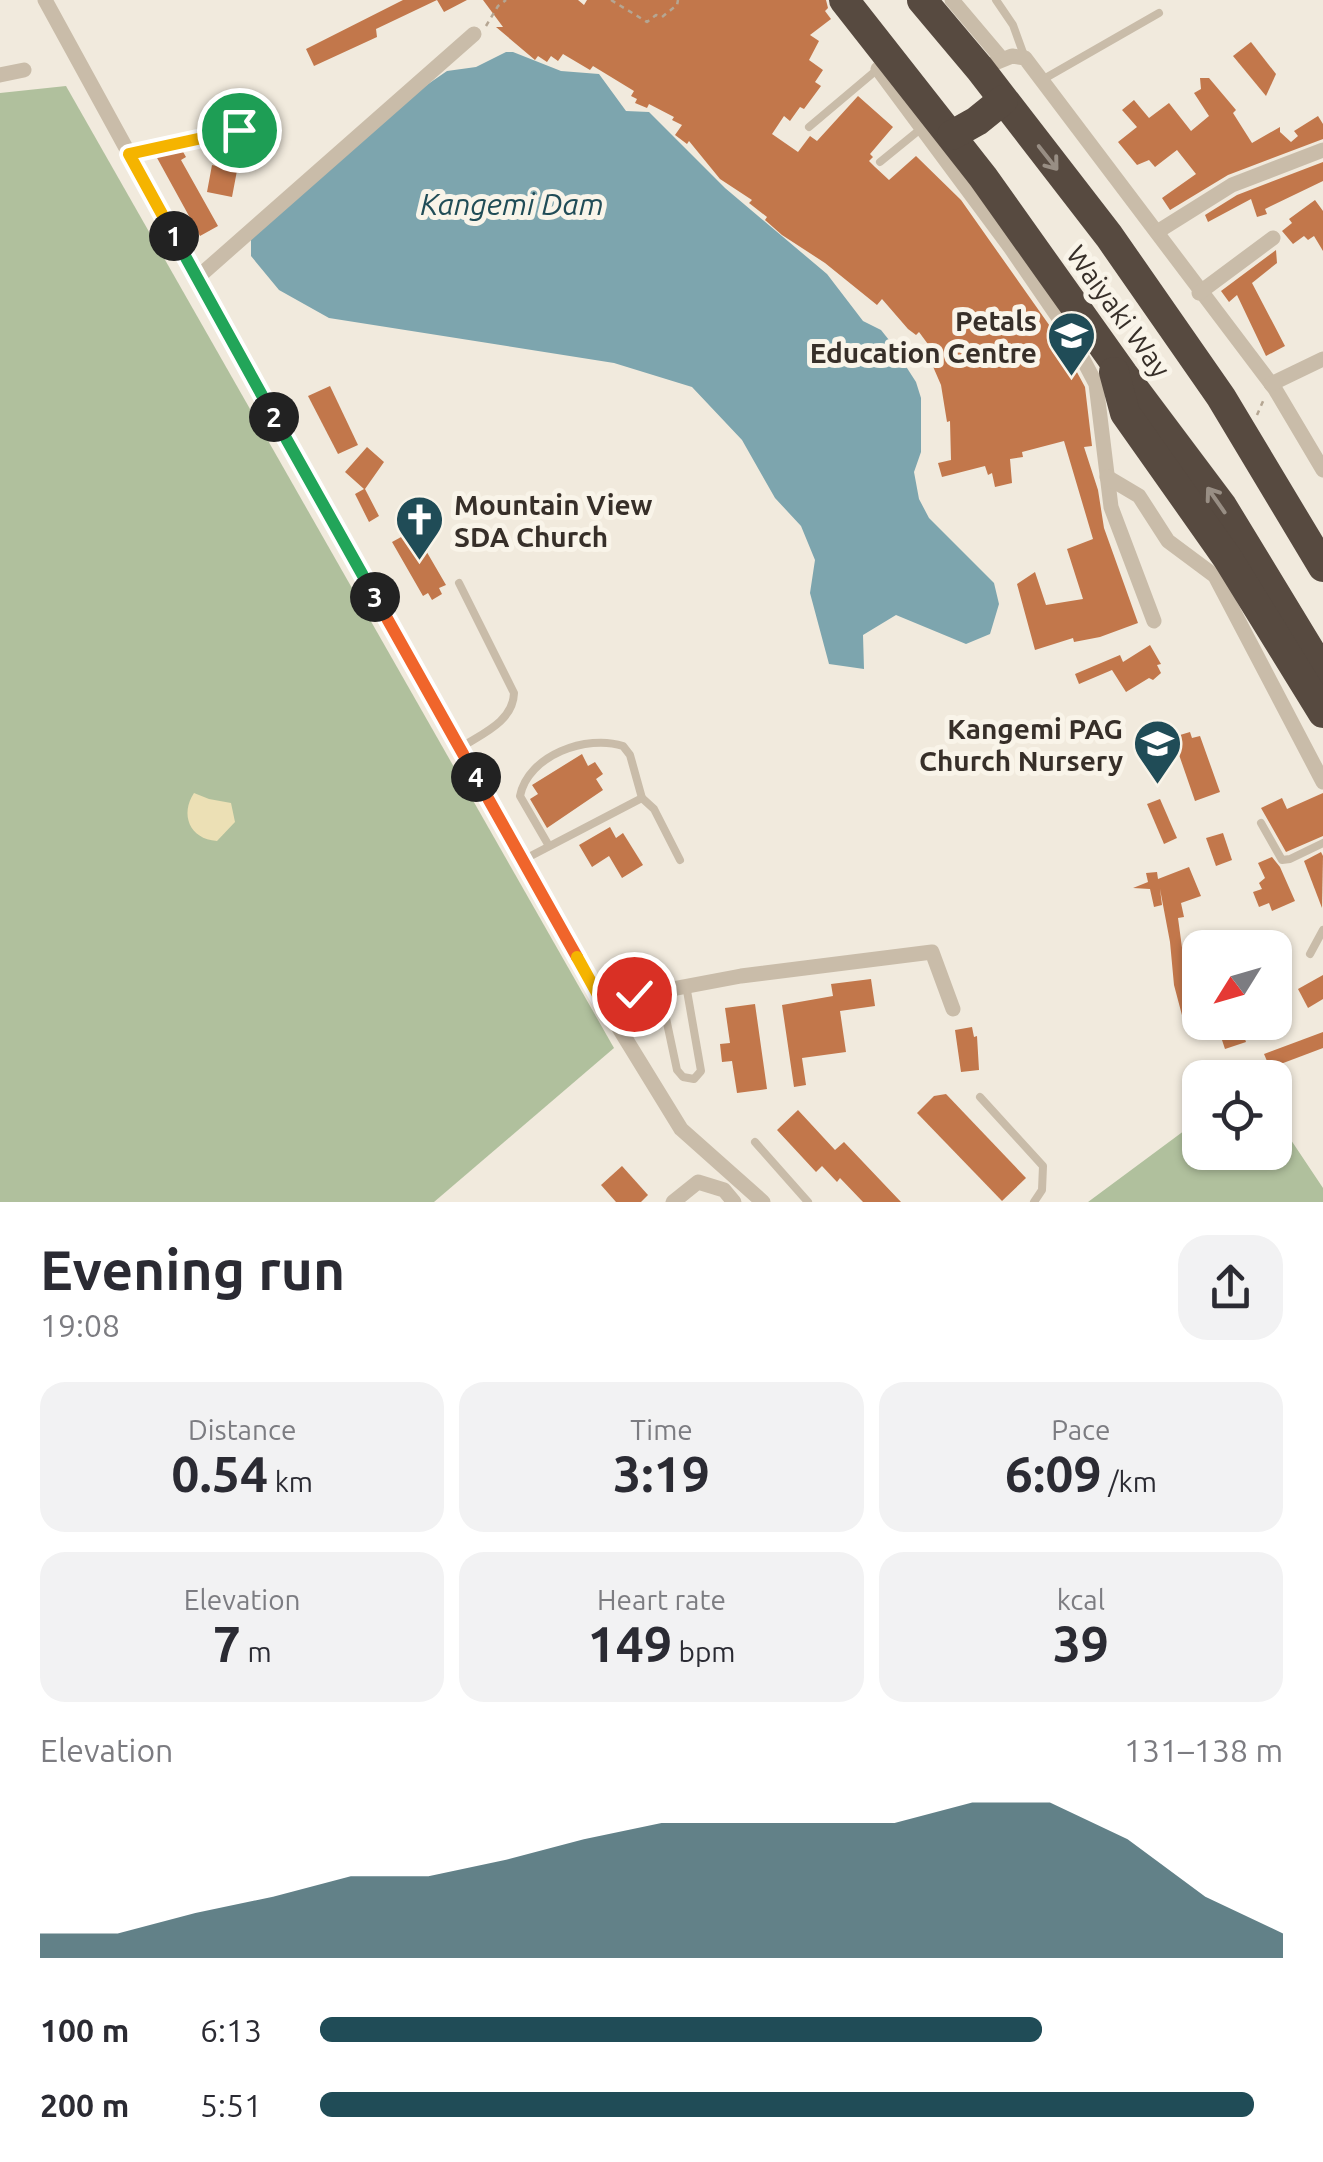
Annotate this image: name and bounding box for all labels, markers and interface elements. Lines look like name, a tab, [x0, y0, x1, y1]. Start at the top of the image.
pin	[197, 88, 282, 173]
icon: arrive	[212, 103, 267, 158]
one-way arrow	[1038, 144, 1059, 171]
water label: Kangemi Dam	[420, 187, 604, 221]
pin: 1	[149, 211, 199, 261]
text: 1	[166, 220, 182, 251]
street label: Waiyaki Way	[1061, 239, 1177, 383]
place label: Petals Education Centre	[810, 305, 1037, 368]
school or university icon: Petals Education Centre	[1046, 310, 1098, 378]
pin: 2	[249, 392, 299, 442]
text: 2	[266, 401, 282, 432]
one-way arrow	[1206, 487, 1227, 514]
place label: Mountain View SDA Church	[454, 489, 653, 552]
church icon: Mountain View SDA Church	[393, 494, 445, 562]
pin: 3	[350, 572, 400, 622]
text: 3	[367, 581, 383, 612]
place label: Kangemi PAG Church Nursery	[919, 713, 1123, 776]
school or university icon: Kangemi PAG Church Nursery	[1132, 718, 1184, 786]
pin: 4	[451, 752, 501, 802]
text: 4	[468, 761, 484, 792]
north arrow	[1182, 930, 1292, 1040]
map controls	[1182, 930, 1292, 1170]
pin	[592, 952, 677, 1037]
icon: check	[607, 967, 662, 1022]
button: locate	[1182, 1060, 1292, 1170]
button: share	[1178, 1235, 1283, 1340]
text: Evening run	[40, 1239, 345, 1300]
text: 19:08	[40, 1307, 120, 1343]
text: Distance	[188, 1414, 296, 1445]
text: Time	[630, 1414, 693, 1445]
text: Pace	[1051, 1414, 1110, 1445]
text: 0.54	[171, 1445, 268, 1501]
text: 3:19	[613, 1445, 710, 1501]
text: 6:09	[1005, 1445, 1102, 1501]
text: km	[268, 1466, 313, 1497]
text: /km	[1102, 1466, 1157, 1497]
text: Elevation	[184, 1584, 301, 1615]
text: Heart rate	[597, 1584, 726, 1615]
text: kcal	[1057, 1584, 1105, 1615]
text: 7	[213, 1615, 241, 1671]
text: 149	[588, 1615, 672, 1671]
text: 39	[1053, 1615, 1109, 1671]
text: m	[241, 1636, 272, 1667]
text: bpm	[672, 1636, 735, 1667]
text: Elevation	[40, 1732, 173, 1768]
text: 131–138 m	[1124, 1732, 1283, 1768]
text: 100 m	[40, 2012, 129, 2048]
text: 6:13	[200, 2012, 262, 2048]
text: 200 m	[40, 2087, 129, 2123]
text: 5:51	[200, 2087, 262, 2123]

